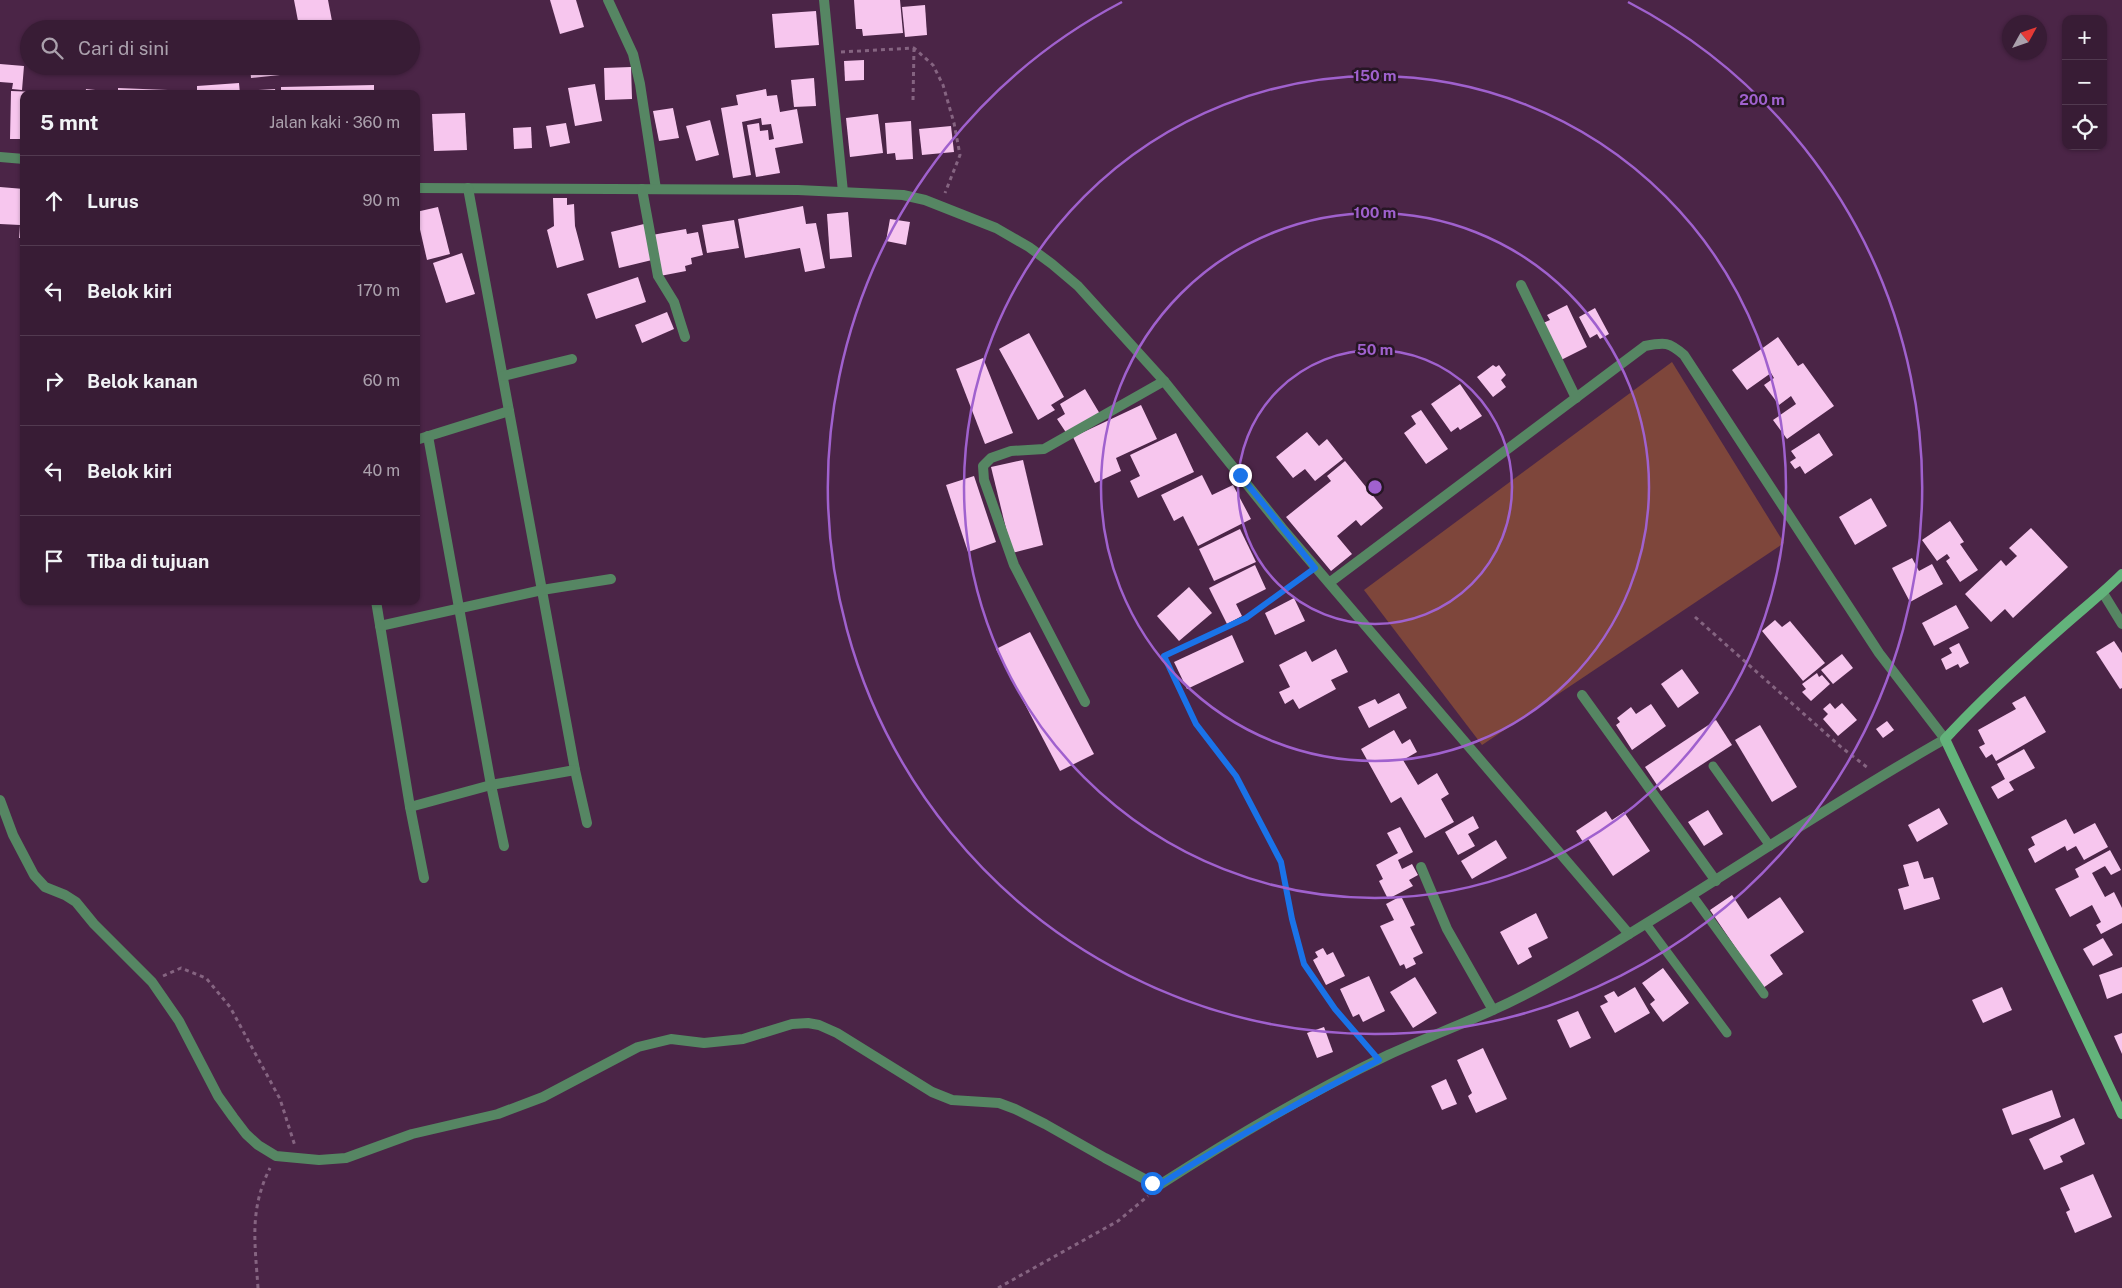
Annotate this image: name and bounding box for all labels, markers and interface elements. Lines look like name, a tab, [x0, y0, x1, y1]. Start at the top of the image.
north arrow	[2002, 15, 2047, 60]
map controls	[2062, 15, 2107, 150]
button: +	[2062, 15, 2107, 60]
search box	[20, 20, 420, 75]
icon: search	[38, 34, 66, 62]
text: Cari di sini	[78, 37, 169, 59]
button: −	[2062, 60, 2107, 105]
text: 150 m	[1353, 67, 1397, 84]
text: 200 m	[1739, 91, 1785, 108]
button: locate	[2062, 105, 2107, 150]
text: 5 mnt	[40, 110, 99, 135]
text: Jalan kaki · 360 m	[269, 113, 400, 132]
icon: ahead	[40, 187, 68, 215]
text: Lurus	[87, 190, 139, 212]
text: 90 m	[363, 191, 400, 210]
text: 100 m	[1354, 204, 1396, 221]
icon: left	[40, 277, 68, 305]
text: Belok kiri	[87, 280, 172, 302]
text: 170 m	[357, 281, 400, 300]
text: 50 m	[1357, 341, 1393, 358]
icon: right	[40, 367, 68, 395]
text: Belok kanan	[87, 370, 198, 392]
text: 60 m	[363, 371, 400, 390]
icon: left	[40, 457, 68, 485]
text: Belok kiri	[87, 460, 172, 482]
text: 40 m	[362, 461, 400, 480]
route end	[1229, 464, 1252, 487]
centre of rings	[1366, 478, 1384, 496]
icon: arrive	[40, 547, 68, 575]
text: Tiba di tujuan	[87, 550, 209, 572]
route start	[1141, 1172, 1164, 1195]

